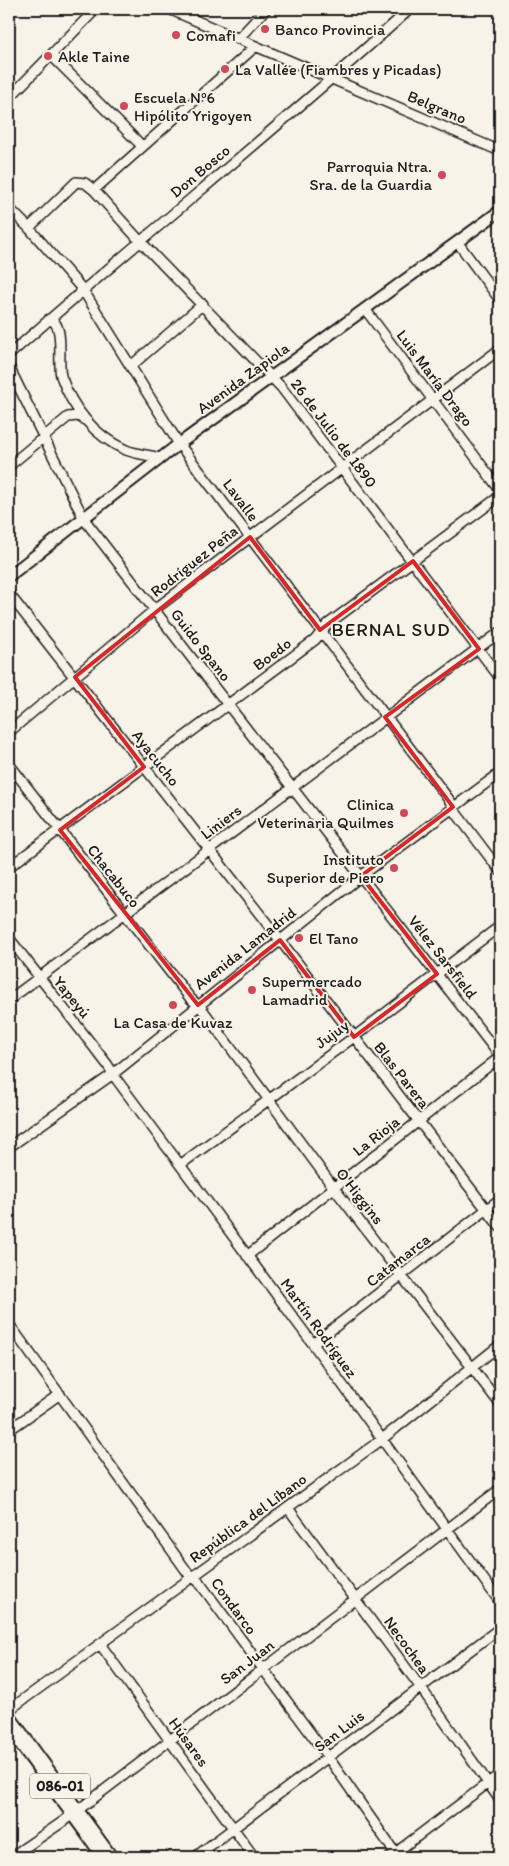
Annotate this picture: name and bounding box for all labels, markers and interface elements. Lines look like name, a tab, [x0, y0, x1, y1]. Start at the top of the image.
place label: Banco Provincia	[275, 20, 386, 39]
marker: Banco Provincia	[259, 23, 271, 35]
place label: Comafi	[186, 26, 236, 45]
marker: Comafi	[170, 29, 182, 41]
place label: Akle Taine	[58, 47, 130, 66]
marker: Akle Taine	[42, 50, 54, 62]
place label: La Vallée (Fiambres y Picadas)	[235, 60, 441, 79]
marker: La Vallée (Fiambres y Picadas)	[219, 63, 231, 75]
street label: Belgrano	[405, 86, 469, 128]
place label: Escuela Nº6 Hipólito Yrigoyen	[134, 88, 252, 125]
marker: Escuela Nº6 Hipólito Yrigoyen	[118, 100, 130, 112]
street label: Don Bosco	[166, 140, 234, 202]
place label: Parroquia Ntra. Sra. de la Guardia	[310, 157, 433, 194]
marker: Parroquia Ntra. Sra. de la Guardia	[436, 169, 448, 181]
street label: Luis María Drago	[392, 326, 478, 430]
street label: Avenida Zapiola	[193, 338, 293, 418]
street label: 26 de Julio de 1890	[287, 375, 381, 491]
street label: Lavalle	[219, 475, 263, 525]
street label: Rodríguez Peña	[147, 521, 242, 601]
street label: Guido Spano	[167, 605, 235, 685]
district label: BERNAL SUD	[332, 618, 450, 641]
street label: Boedo	[249, 633, 295, 675]
street label: Ayacucho	[128, 726, 184, 790]
place label: Clinica Veterinaria Quilmes	[257, 795, 395, 832]
street label: Liniers	[197, 800, 245, 844]
marker: Clinica Veterinaria Quilmes	[398, 807, 410, 819]
street label: Chacabuco	[83, 840, 145, 912]
place label: Instituto Superior de Piero	[267, 850, 384, 887]
marker: Instituto Superior de Piero	[388, 862, 400, 874]
street label: Avenida Lamadrid	[190, 902, 300, 994]
street label: Vélez Sarsfield	[404, 911, 482, 1003]
place label: El Tano	[309, 929, 358, 948]
marker: El Tano	[293, 932, 305, 944]
street label: Yapeyú	[49, 972, 95, 1022]
place label: Supermercado Lamadrid	[262, 972, 362, 1009]
marker: Supermercado Lamadrid	[246, 984, 258, 996]
marker: La Casa de Kuvaz	[167, 999, 179, 1011]
place label: La Casa de Kuvaz	[113, 1013, 233, 1032]
street label: Jujuy	[312, 1015, 353, 1052]
street label: Blas Parera	[370, 1038, 434, 1113]
street label: La Rioja	[349, 1111, 404, 1160]
street label: O'Higgins	[332, 1164, 388, 1228]
street label: Catamarca	[362, 1229, 434, 1291]
street label: Martín Rodríguez	[276, 1274, 362, 1382]
street label: República del Líbano	[186, 1469, 310, 1567]
street label: Condarco	[207, 1574, 261, 1638]
street label: Necochea	[380, 1613, 434, 1678]
street label: San Juan	[216, 1635, 278, 1689]
street label: San Luis	[310, 1706, 368, 1756]
street label: Húsares	[165, 1714, 213, 1770]
road number: 086-01	[30, 1774, 90, 1798]

